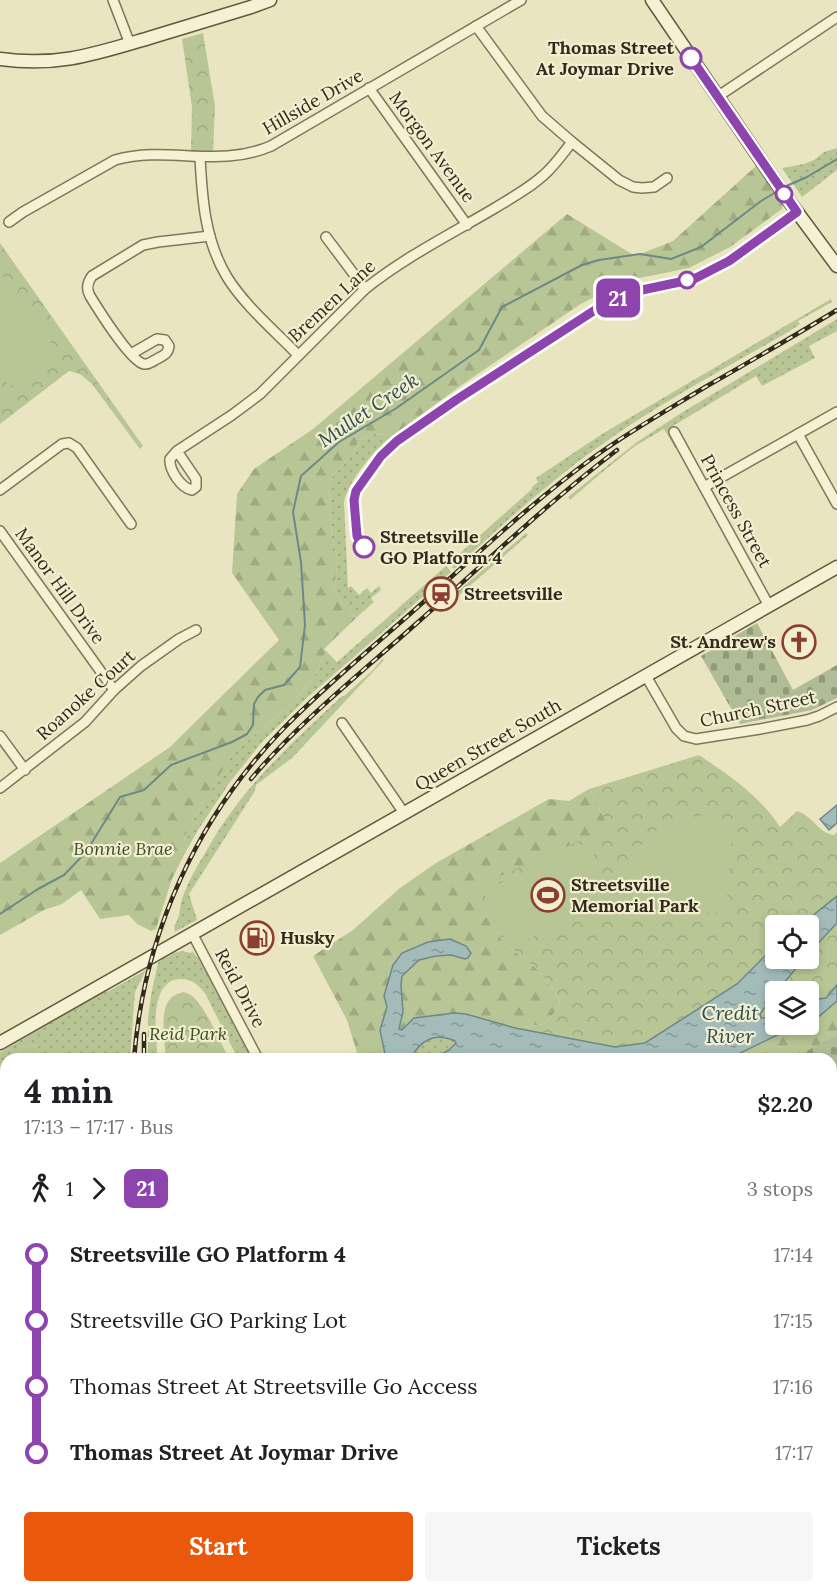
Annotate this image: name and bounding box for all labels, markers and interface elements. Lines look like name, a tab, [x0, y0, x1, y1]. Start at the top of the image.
place label: Thomas Street At Joymar Drive	[536, 36, 675, 80]
marker: Thomas Street At Joymar Drive	[680, 47, 702, 69]
street label: Hillside Drive	[258, 63, 367, 140]
street label: Morgon Avenue	[384, 87, 481, 207]
unlabelled marker	[775, 185, 793, 203]
street label: Bremen Lane	[283, 254, 380, 347]
unlabelled marker	[678, 271, 696, 289]
line badge: 21	[591, 278, 645, 318]
text: 21	[608, 285, 628, 312]
water label: Mullet Creek	[313, 367, 423, 452]
street label: Princess Street	[696, 450, 777, 572]
street label: Manor Hill Drive	[10, 523, 110, 649]
place label: Streetsville GO Platform 4	[380, 525, 503, 569]
marker: Streetsville GO Platform 4	[353, 536, 375, 558]
station icon: Streetsville	[423, 576, 459, 612]
place label: Streetsville	[464, 582, 563, 605]
church icon: St. Andrew's	[781, 624, 817, 660]
place label: St. Andrew's	[670, 630, 776, 653]
street label: Roanoke Court	[31, 644, 140, 745]
street label: Church Street	[698, 685, 818, 732]
street label: Queen Street South	[410, 693, 565, 796]
park label: Bonnie Brae	[73, 837, 173, 860]
place label: Streetsville Memorial Park	[571, 873, 699, 917]
sports icon: Streetsville Memorial Park	[530, 877, 566, 913]
map controls	[765, 915, 819, 1035]
button: locate	[765, 915, 819, 969]
fuel station icon: Husky	[239, 920, 275, 956]
place label: Husky	[280, 926, 335, 949]
street label: Reid Drive	[210, 944, 271, 1032]
button: layers	[765, 981, 819, 1035]
water label: Credit River	[701, 1000, 759, 1048]
park label: Reid Park	[149, 1022, 227, 1045]
text: 4 min	[24, 1070, 113, 1112]
text: $2.20	[757, 1090, 813, 1118]
text: 17:13 – 17:17 · Bus	[24, 1114, 173, 1139]
icon: walk	[24, 1172, 57, 1205]
icon: forward	[82, 1172, 115, 1205]
text: 21	[136, 1175, 156, 1202]
text: 1	[66, 1176, 73, 1201]
text: 3 stops	[747, 1176, 813, 1201]
text: Streetsville GO Platform 4	[70, 1240, 346, 1268]
text: 17:14	[773, 1242, 813, 1267]
text: Streetsville GO Parking Lot	[70, 1306, 347, 1334]
text: 17:15	[773, 1308, 813, 1333]
text: Thomas Street At Streetsville Go Access	[70, 1372, 477, 1400]
text: 17:16	[773, 1374, 813, 1399]
text: Thomas Street At Joymar Drive	[70, 1438, 398, 1466]
text: 17:17	[775, 1440, 813, 1465]
button: Start	[24, 1512, 413, 1581]
button: Tickets	[425, 1512, 813, 1581]

